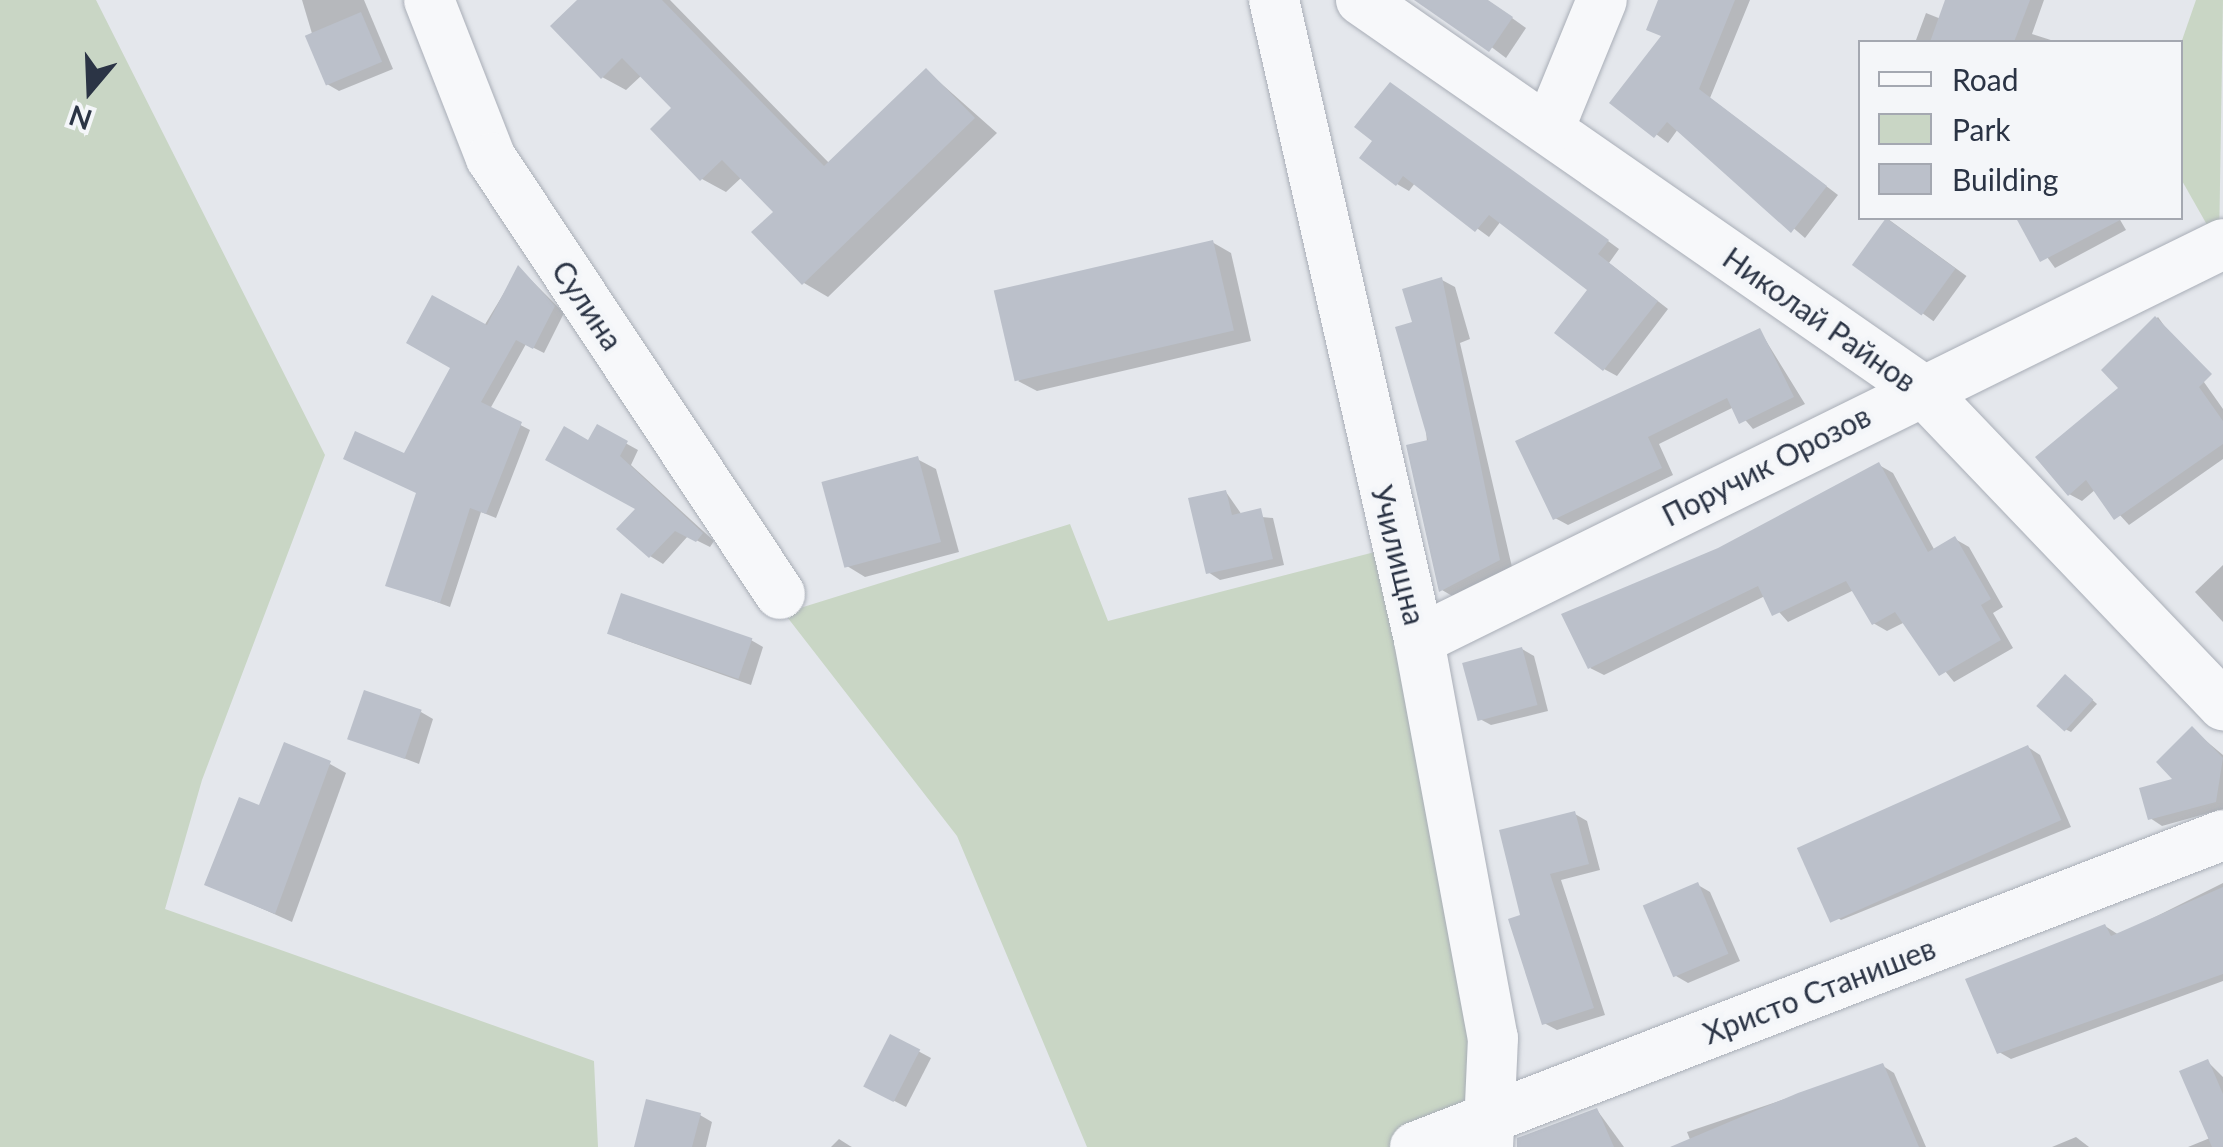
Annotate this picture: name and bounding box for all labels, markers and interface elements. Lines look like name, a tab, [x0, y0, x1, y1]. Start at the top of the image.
north arrow	[40, 40, 140, 140]
legend	[1858, 40, 2183, 220]
text: Road	[1952, 61, 2019, 97]
text: N	[65, 99, 96, 138]
text: Park	[1952, 111, 2011, 147]
text: Building	[1952, 161, 2058, 197]
street label: Николай Райнов	[1717, 239, 1923, 399]
street label: Сулина	[545, 253, 631, 357]
street label: Поручик Орозов	[1656, 397, 1876, 533]
street label: Училищна	[1364, 481, 1434, 629]
street label: Христо Станишев	[1698, 929, 1940, 1051]

